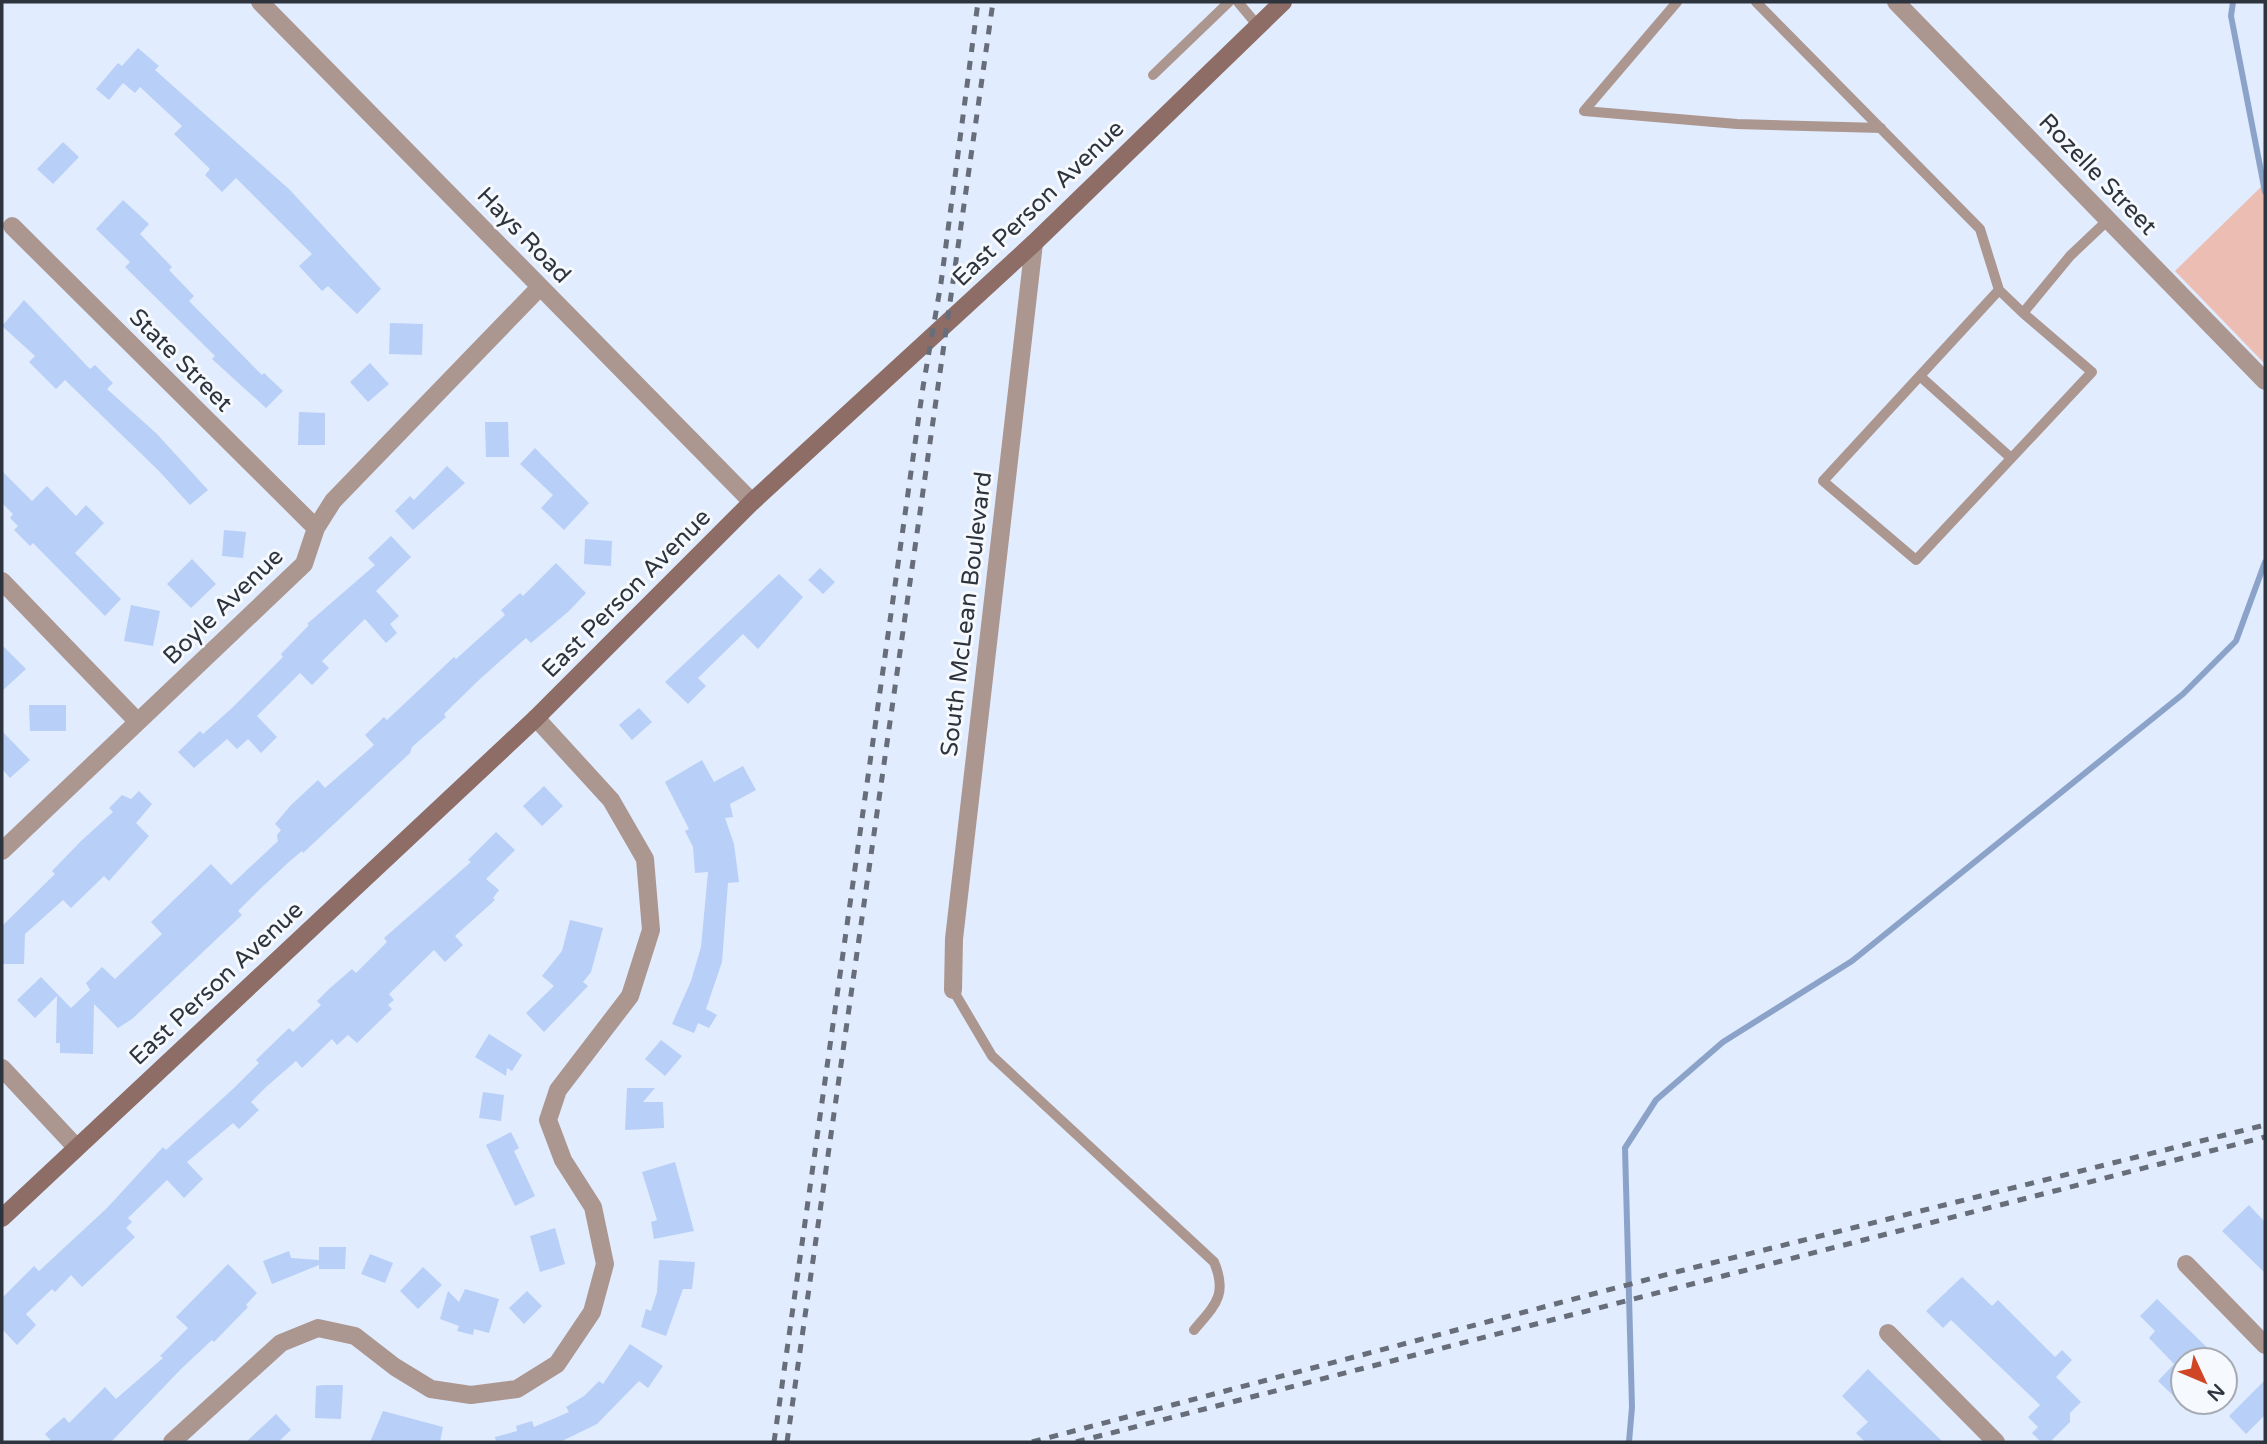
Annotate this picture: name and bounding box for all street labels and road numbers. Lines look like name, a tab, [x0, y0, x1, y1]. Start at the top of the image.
street label: Rozelle Street	[2032, 108, 2163, 241]
street label: East Person Avenue	[947, 114, 1130, 293]
street label: Hays Road	[471, 181, 577, 289]
street label: State Street	[123, 303, 238, 418]
street label: South McLean Boulevard	[935, 470, 998, 758]
street label: East Person Avenue	[536, 503, 717, 684]
street label: Boyle Avenue	[157, 542, 289, 671]
street label: East Person Avenue	[123, 895, 309, 1071]

